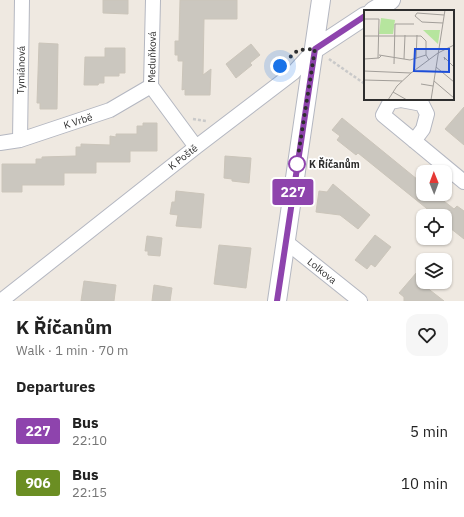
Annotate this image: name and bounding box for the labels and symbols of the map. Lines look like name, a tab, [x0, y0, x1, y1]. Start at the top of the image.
inset map	[364, 10, 454, 100]
street label: Meduňková	[145, 30, 159, 83]
street label: Tymiánová	[14, 45, 28, 94]
your location	[270, 56, 290, 76]
street label: K Vrbě	[62, 110, 95, 132]
street label: K Poště	[166, 141, 201, 173]
marker: K Říčanům	[288, 155, 306, 173]
place label: K Říčanům	[309, 157, 360, 171]
north arrow	[416, 165, 452, 201]
line badge: 227	[270, 179, 316, 205]
street label: Lolkova	[305, 255, 340, 287]

